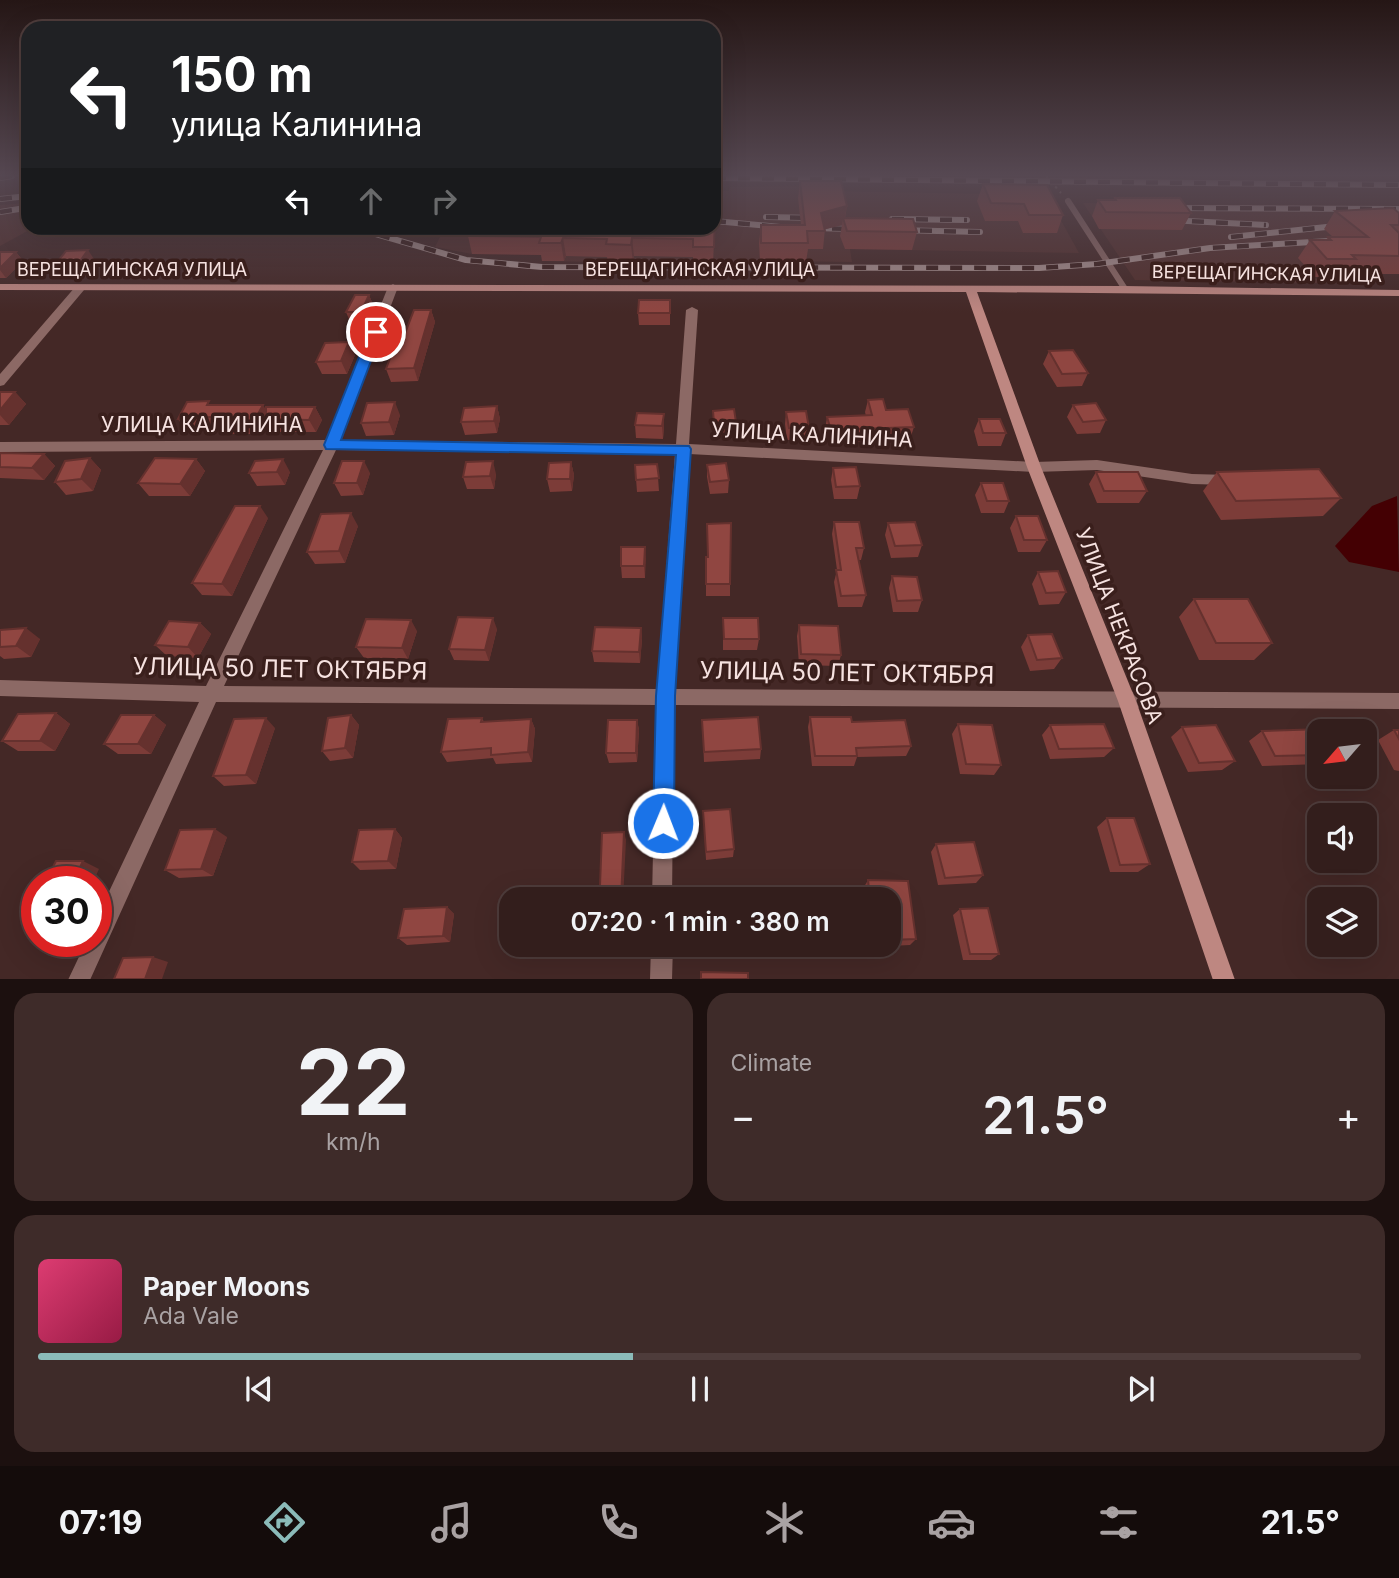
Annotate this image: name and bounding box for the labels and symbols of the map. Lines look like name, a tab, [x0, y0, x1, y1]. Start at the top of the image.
street label: ВЕРЕЩАГИНСКАЯ УЛИЦА	[17, 259, 247, 280]
street label: ВЕРЕЩАГИНСКАЯ УЛИЦА	[585, 259, 815, 280]
street label: ВЕРЕЩАГИНСКАЯ УЛИЦА	[1152, 261, 1382, 286]
pin	[346, 302, 406, 362]
street label: УЛИЦА КАЛИНИНА	[101, 412, 303, 437]
street label: УЛИЦА КАЛИНИНА	[711, 417, 914, 452]
street label: УЛИЦА НЕКРАСОВА	[1071, 524, 1168, 727]
street label: УЛИЦА 50 ЛЕТ ОКТЯБРЯ	[133, 651, 427, 686]
street label: УЛИЦА 50 ЛЕТ ОКТЯБРЯ	[700, 655, 994, 690]
north arrow	[1307, 719, 1377, 789]
position arrow	[626, 786, 700, 860]
speed limit sign: 30	[21, 866, 112, 957]

